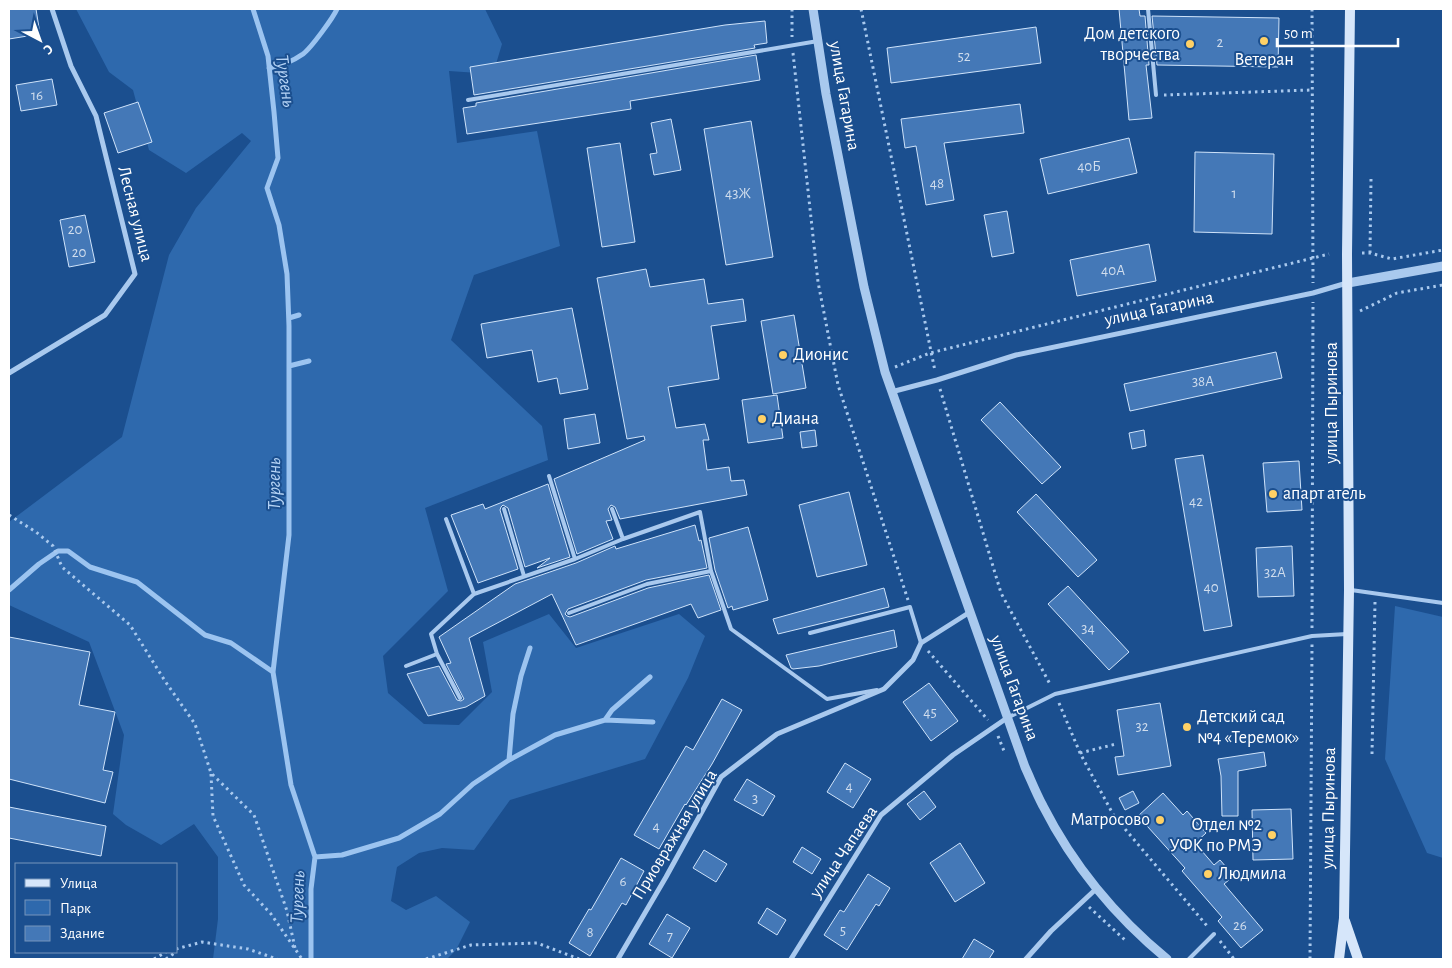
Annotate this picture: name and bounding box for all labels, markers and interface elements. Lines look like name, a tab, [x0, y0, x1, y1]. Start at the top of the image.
north arrow	[15, 15, 65, 65]
scale bar	[1277, 15, 1398, 47]
place label: Дом детского творчества	[1084, 25, 1180, 64]
text: 50 m	[1284, 26, 1313, 41]
house number: 2	[1217, 35, 1224, 50]
marker: Ветеран	[1258, 35, 1270, 47]
marker: Дом детского творчества	[1184, 38, 1196, 50]
street label: улица Гагарина	[825, 39, 862, 152]
text: С	[40, 41, 55, 57]
house number: 52	[957, 49, 971, 64]
place label: Ветеран	[1234, 51, 1294, 69]
water label: Тургень	[272, 53, 298, 109]
house number: 16	[31, 88, 43, 103]
house number: 40Б	[1077, 159, 1101, 174]
street label: Лесная улица	[114, 164, 156, 264]
house number: 48	[930, 176, 944, 191]
house number: 43Ж	[725, 186, 751, 201]
house number: 1	[1231, 186, 1237, 201]
house number: 20	[68, 222, 82, 237]
house number: 20	[72, 245, 86, 260]
house number: 40А	[1101, 263, 1125, 278]
street label: улица Гагарина	[1102, 289, 1215, 330]
street label: улица Пыринова	[1323, 342, 1341, 465]
place label: Дионис	[793, 346, 849, 364]
marker: Дионис	[777, 349, 789, 361]
house number: 38А	[1192, 374, 1214, 389]
place label: Диана	[772, 410, 819, 428]
marker: Диана	[756, 413, 768, 425]
water label: Тургень	[265, 457, 284, 511]
place label: апарт атель	[1283, 485, 1366, 503]
marker: апарт атель	[1267, 488, 1279, 500]
house number: 42	[1189, 494, 1203, 509]
house number: 32А	[1264, 565, 1286, 580]
house number: 40	[1203, 580, 1219, 595]
house number: 34	[1081, 621, 1095, 636]
street label: улица Гагарина	[986, 632, 1041, 743]
house number: 45	[923, 705, 937, 720]
place label: Детский сад №4 «Теремок»	[1197, 708, 1299, 747]
house number: 32	[1135, 719, 1149, 734]
marker: Детский сад №4 «Теремок»	[1181, 721, 1193, 733]
street label: улица Пыринова	[1319, 747, 1339, 870]
street label: Приовражная улица	[629, 767, 721, 903]
house number: 4	[845, 779, 853, 794]
house number: 3	[752, 791, 758, 806]
street label: улица Чапаева	[806, 803, 881, 902]
place label: Матросово	[1070, 811, 1150, 829]
marker: Матросово	[1154, 814, 1166, 826]
place label: Отдел №2 УФК по РМЭ	[1170, 816, 1262, 855]
house number: 4	[652, 819, 660, 834]
marker: Отдел №2 УФК по РМЭ	[1266, 829, 1278, 841]
legend	[15, 863, 178, 953]
place label: Людмила	[1218, 865, 1286, 883]
marker: Людмила	[1202, 868, 1214, 880]
water label: Тургень	[288, 870, 308, 924]
house number: 6	[619, 874, 627, 889]
text: Улица	[60, 876, 97, 891]
text: Парк	[60, 901, 91, 916]
house number: 26	[1233, 918, 1247, 933]
house number: 5	[840, 923, 846, 938]
house number: 8	[586, 925, 594, 940]
text: Здание	[60, 926, 105, 941]
house number: 7	[667, 929, 673, 944]

